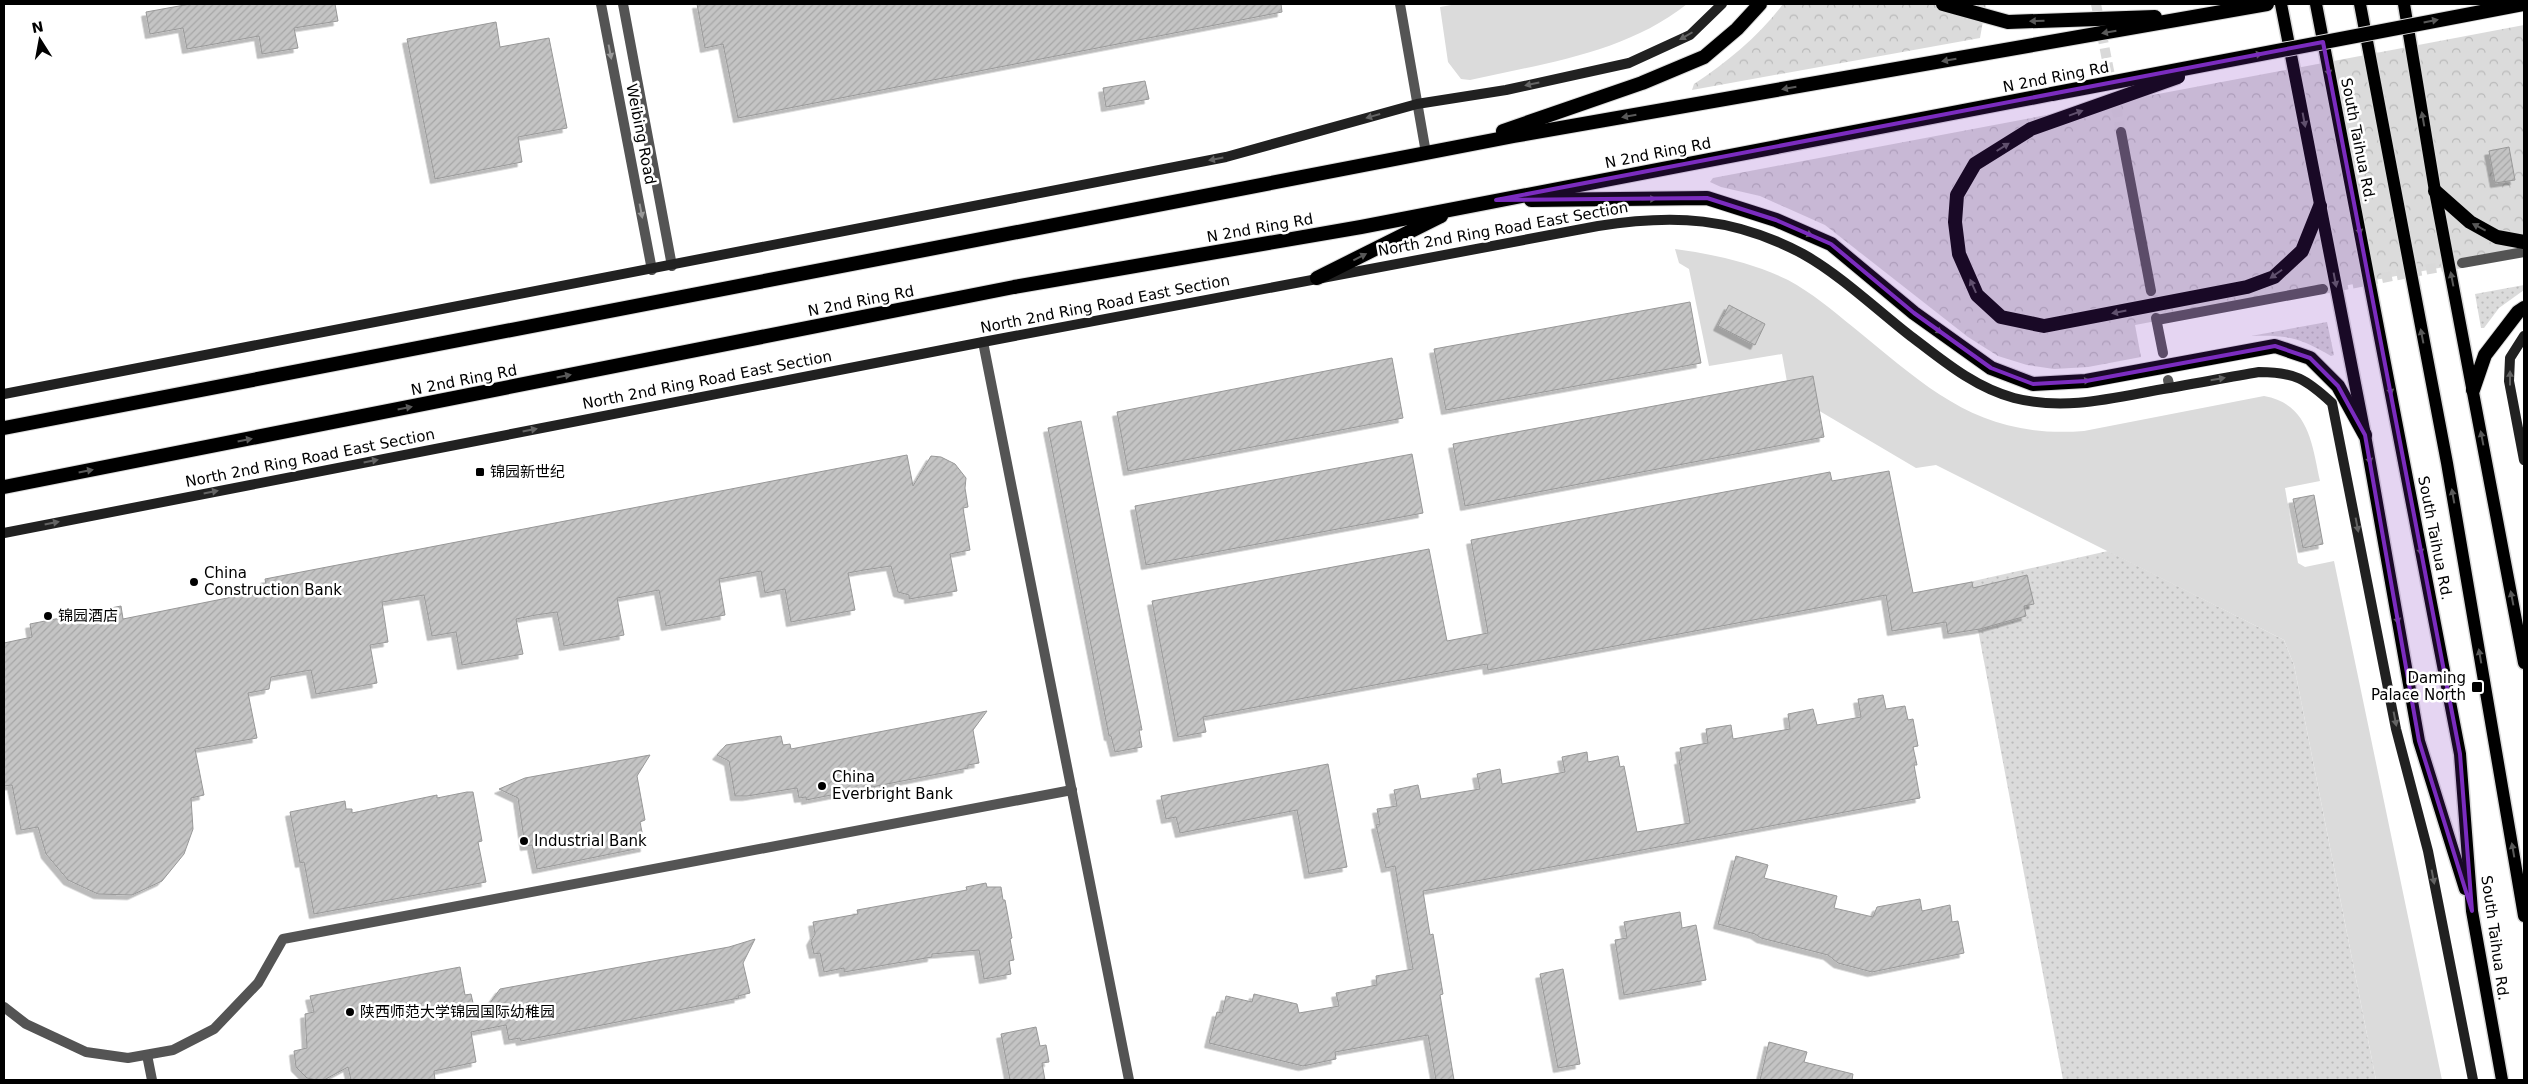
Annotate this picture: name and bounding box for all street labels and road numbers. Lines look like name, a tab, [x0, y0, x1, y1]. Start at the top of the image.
street label: N 2nd Ring Rd	[2001, 58, 2111, 96]
street label: South Taihua Rd.	[2337, 76, 2379, 204]
street label: Weibing Road	[622, 82, 660, 186]
street label: N 2nd Ring Rd	[1603, 134, 1713, 172]
street label: North 2nd Ring Road East Section	[1377, 198, 1629, 260]
street label: N 2nd Ring Rd	[1205, 210, 1315, 246]
street label: North 2nd Ring Road East Section	[979, 271, 1231, 337]
street label: N 2nd Ring Rd	[806, 282, 916, 320]
street label: North 2nd Ring Road East Section	[581, 347, 833, 413]
street label: N 2nd Ring Rd	[409, 361, 519, 399]
street label: North 2nd Ring Road East Section	[184, 425, 436, 491]
street label: South Taihua Rd.	[2414, 474, 2456, 602]
street label: South Taihua Rd.	[2477, 874, 2513, 1002]

